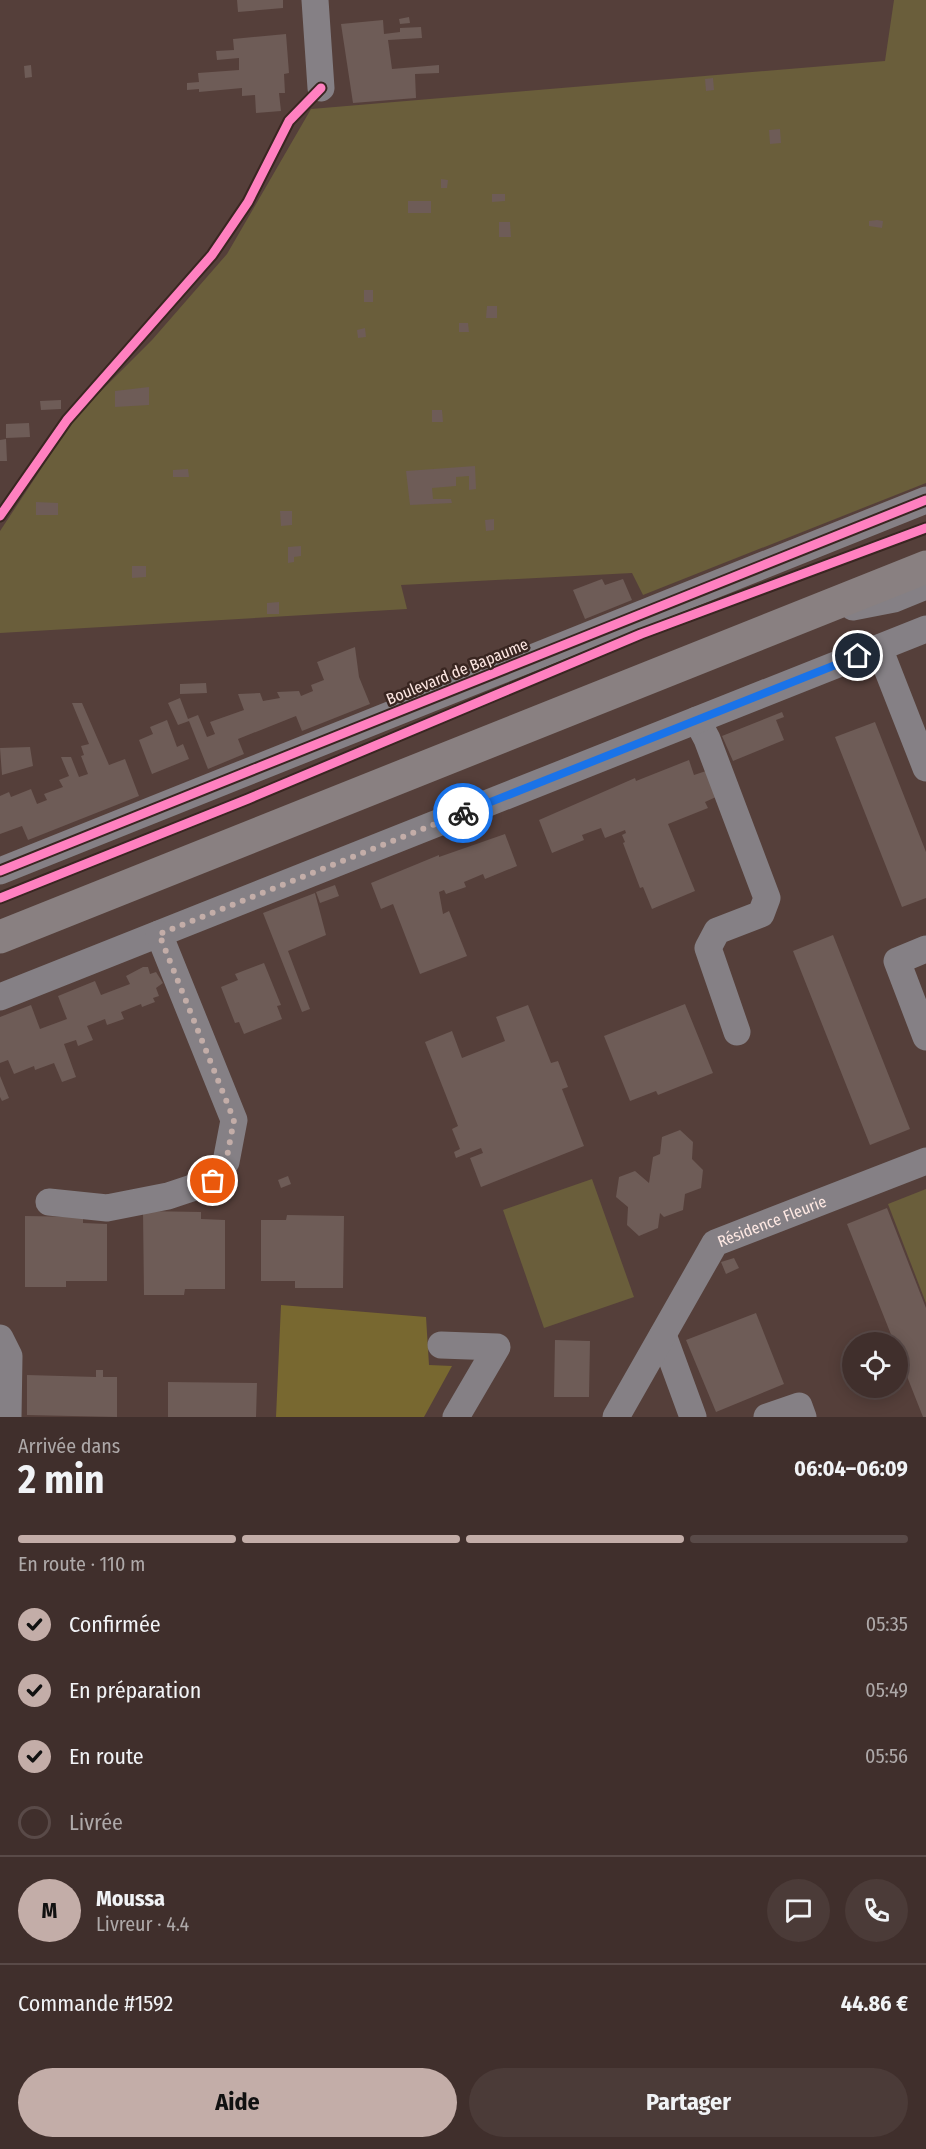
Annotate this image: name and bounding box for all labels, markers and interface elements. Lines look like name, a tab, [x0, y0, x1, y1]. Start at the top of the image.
pin	[832, 630, 883, 681]
street label: Boulevard de Bapaume	[383, 634, 531, 709]
icon: home	[841, 639, 874, 672]
courier	[433, 783, 493, 843]
icon: bike	[447, 797, 480, 830]
pin	[187, 1155, 238, 1206]
icon: bag	[196, 1164, 229, 1197]
street label: Résidence Fleurie	[715, 1192, 829, 1251]
map controls	[842, 1332, 908, 1398]
button: locate	[842, 1332, 908, 1398]
text: Arrivée dans	[18, 1434, 120, 1458]
text: 06:04–06:09	[794, 1455, 908, 1482]
text: 2 min	[18, 1457, 104, 1503]
text: En route · 110 m	[18, 1552, 145, 1576]
icon: check	[18, 1608, 51, 1641]
text: Confirmée	[69, 1611, 161, 1638]
text: 05:35	[866, 1612, 908, 1636]
icon: check	[18, 1674, 51, 1707]
text: En préparation	[69, 1677, 201, 1704]
text: 05:49	[865, 1678, 908, 1702]
icon: check	[18, 1740, 51, 1773]
text: En route	[69, 1743, 144, 1770]
text: 05:56	[865, 1744, 908, 1768]
text: Livrée	[69, 1809, 123, 1836]
button: chat	[767, 1879, 830, 1942]
button: phone	[845, 1879, 908, 1942]
text: Moussa	[96, 1885, 165, 1912]
text: M	[42, 1897, 57, 1924]
text: Livreur · 4.4	[96, 1912, 189, 1936]
text: Commande #1592	[18, 1990, 173, 2017]
text: 44.86 €	[841, 1990, 908, 2017]
button: Aide	[18, 2068, 457, 2137]
button: Partager	[469, 2068, 908, 2137]

